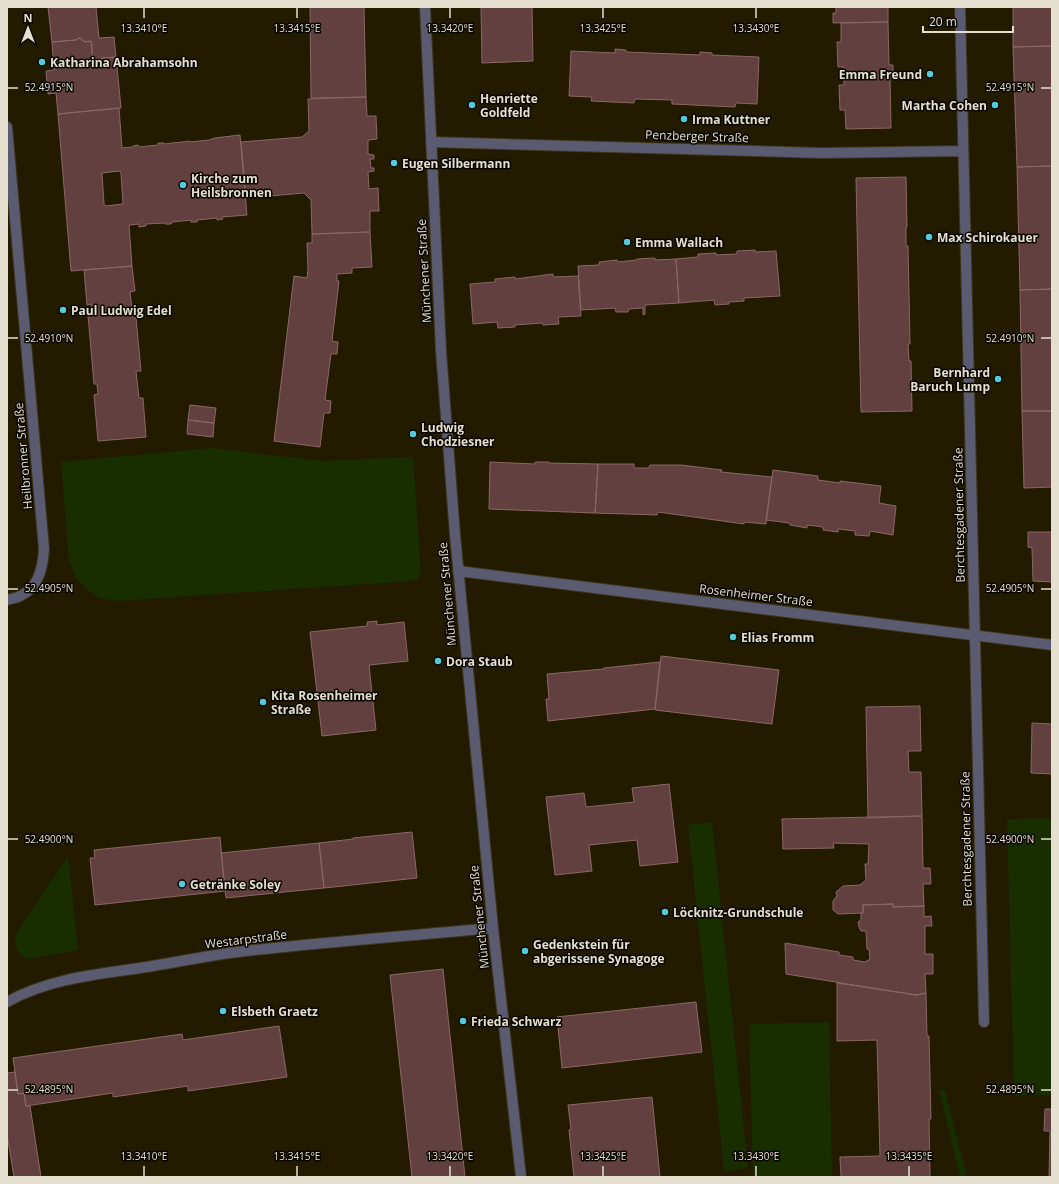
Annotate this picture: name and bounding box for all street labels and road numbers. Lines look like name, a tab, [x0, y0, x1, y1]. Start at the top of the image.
street label: Penzberger Straße	[645, 126, 749, 146]
street label: Münchener Straße	[413, 218, 435, 323]
street label: Heilbronner Straße	[10, 402, 36, 510]
street label: Berchtesgadener Straße	[949, 447, 969, 583]
street label: Münchener Straße	[434, 541, 460, 647]
street label: Rosenheimer Straße	[698, 580, 814, 610]
street label: Berchtesgadener Straße	[956, 771, 976, 907]
street label: Münchener Straße	[465, 864, 493, 970]
street label: Westarpstraße	[204, 926, 288, 952]

